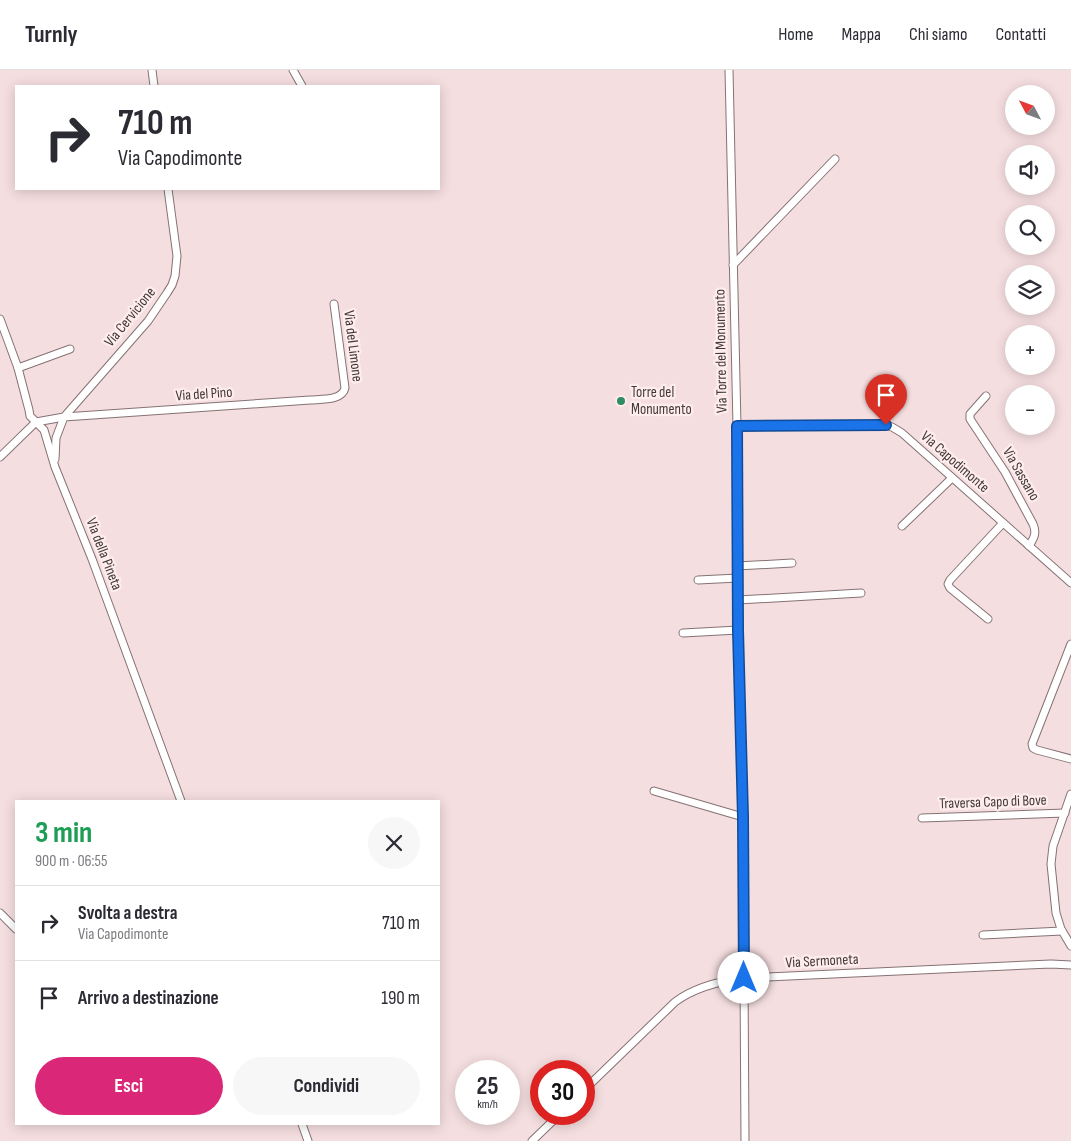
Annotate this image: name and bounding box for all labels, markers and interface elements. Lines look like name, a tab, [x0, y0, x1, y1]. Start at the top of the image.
text: Turnly	[25, 20, 78, 49]
text: Home	[778, 24, 814, 45]
text: Mappa	[842, 24, 881, 45]
text: Chi siamo	[909, 24, 967, 45]
text: Contatti	[995, 24, 1046, 45]
north arrow	[1005, 85, 1055, 135]
map controls	[1005, 85, 1055, 435]
text: 710 m	[118, 102, 192, 145]
icon: right	[35, 105, 100, 170]
text: Via Capodimonte	[118, 145, 242, 172]
button: sound	[1005, 145, 1055, 195]
button: search	[1005, 205, 1055, 255]
button: layers	[1005, 265, 1055, 315]
street label: Via Cervicione	[100, 283, 160, 351]
street label: Via Torre del Monumento	[710, 289, 732, 413]
street label: Via del Limone	[339, 309, 367, 383]
button: +	[1005, 325, 1055, 375]
pin	[865, 374, 907, 425]
icon: arrive	[872, 381, 900, 409]
street label: Via del Pino	[175, 383, 233, 405]
place label: Torre del Monumento	[631, 383, 692, 419]
button: −	[1005, 385, 1055, 435]
marker: Torre del Monumento	[615, 395, 627, 407]
street label: Via Capodimonte	[917, 427, 993, 497]
street label: Via Sassano	[998, 444, 1044, 504]
street label: Via della Pineta	[82, 515, 126, 593]
street label: Traversa Capo di Bove	[939, 791, 1047, 813]
text: 3 min	[35, 815, 92, 851]
button: close	[368, 817, 420, 869]
text: 900 m · 06:55	[35, 852, 107, 871]
text: Svolta a destra	[78, 902, 178, 925]
icon: right	[35, 909, 63, 937]
text: 710 m	[382, 912, 420, 935]
text: Via Capodimonte	[78, 925, 169, 944]
street label: Via Sermoneta	[785, 950, 859, 972]
position arrow	[717, 951, 769, 1003]
icon: arrive	[35, 984, 63, 1012]
text: Arrivo a destinazione	[78, 987, 219, 1010]
text: 190 m	[381, 987, 420, 1010]
button: Esci	[35, 1057, 223, 1115]
button: Condividi	[233, 1057, 420, 1115]
speed limit sign: 30	[530, 1060, 595, 1125]
text: 25	[477, 1071, 498, 1102]
text: km/h	[477, 1097, 498, 1112]

